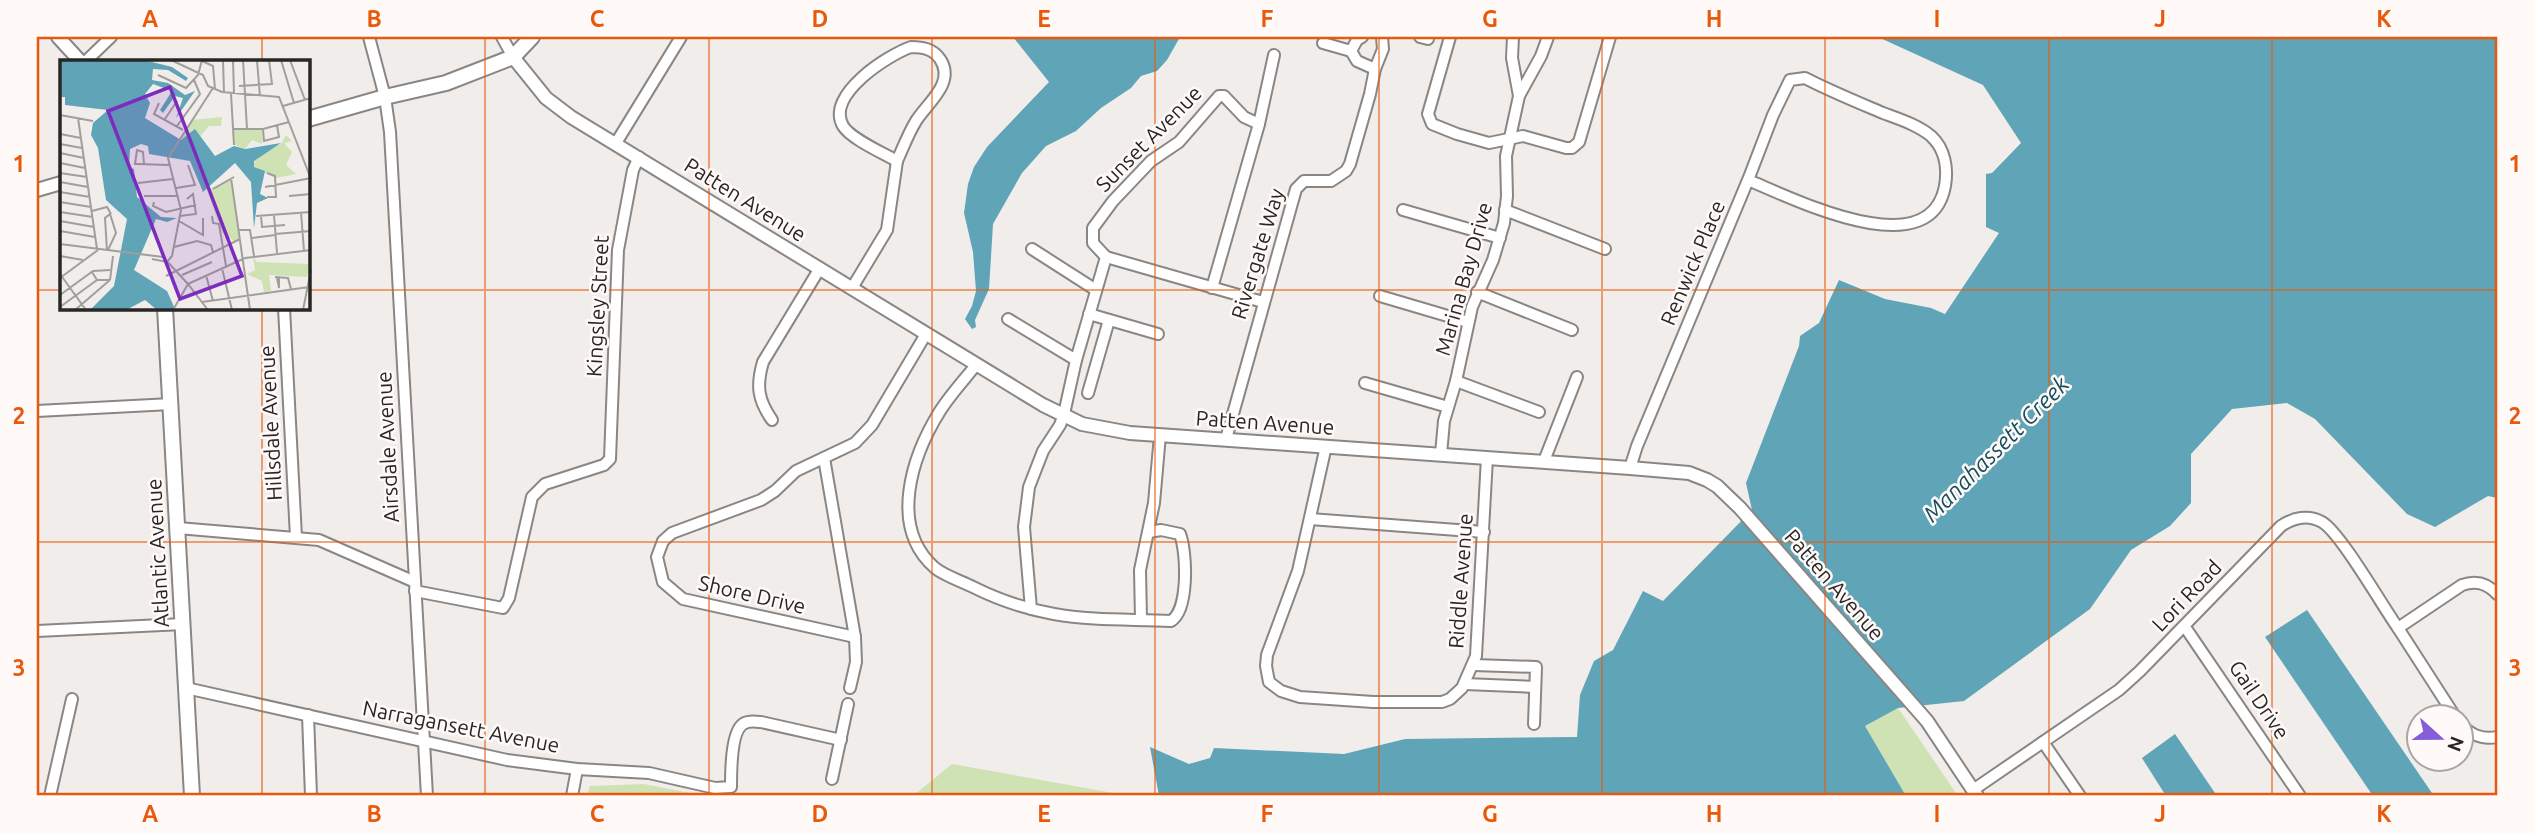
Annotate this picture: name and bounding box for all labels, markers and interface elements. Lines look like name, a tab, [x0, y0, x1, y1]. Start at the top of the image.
text: A	[142, 6, 158, 31]
text: B	[366, 6, 382, 31]
text: C	[590, 6, 605, 31]
text: D	[812, 6, 828, 31]
text: E	[1037, 6, 1051, 31]
text: F	[1261, 6, 1274, 31]
text: G	[1482, 6, 1498, 31]
text: H	[1706, 6, 1722, 31]
text: I	[1934, 6, 1940, 31]
text: J	[2154, 6, 2166, 31]
text: K	[2376, 6, 2392, 31]
inset map	[60, 60, 310, 310]
street label: Sunset Avenue	[1090, 80, 1206, 196]
text: 1	[13, 151, 25, 176]
text: 1	[2509, 151, 2521, 176]
street label: Patten Avenue	[680, 152, 811, 246]
street label: Rivergate Way	[1226, 186, 1288, 322]
street label: Renwick Place	[1655, 197, 1729, 329]
street label: Marina Bay Drive	[1430, 199, 1496, 358]
street label: Kingsley Street	[581, 234, 613, 378]
street label: Hillsdale Avenue	[254, 345, 286, 501]
street label: Airsdale Avenue	[371, 371, 403, 523]
water label: Manahassett Creek	[1918, 371, 2073, 526]
text: 2	[13, 403, 25, 428]
text: 2	[2509, 403, 2521, 428]
street label: Patten Avenue	[1195, 405, 1335, 439]
street label: Atlantic Avenue	[141, 478, 173, 628]
street label: Riddle Avenue	[1443, 513, 1477, 649]
street label: Patten Avenue	[1780, 524, 1889, 645]
street label: Lori Road	[2147, 555, 2226, 636]
street label: Shore Drive	[696, 570, 808, 618]
text: 3	[13, 655, 25, 680]
text: 3	[2509, 655, 2521, 680]
street label: Gail Drive	[2225, 656, 2295, 743]
street label: Narragansett Avenue	[361, 695, 562, 757]
north arrow	[2404, 704, 2474, 774]
text: N	[2443, 734, 2469, 755]
text: A	[142, 801, 158, 826]
text: B	[366, 801, 382, 826]
text: C	[590, 801, 605, 826]
text: D	[812, 801, 828, 826]
text: E	[1037, 801, 1051, 826]
text: F	[1261, 801, 1274, 826]
text: G	[1482, 801, 1498, 826]
text: H	[1706, 801, 1722, 826]
text: I	[1934, 801, 1940, 826]
text: J	[2154, 801, 2166, 826]
text: K	[2376, 801, 2392, 826]

